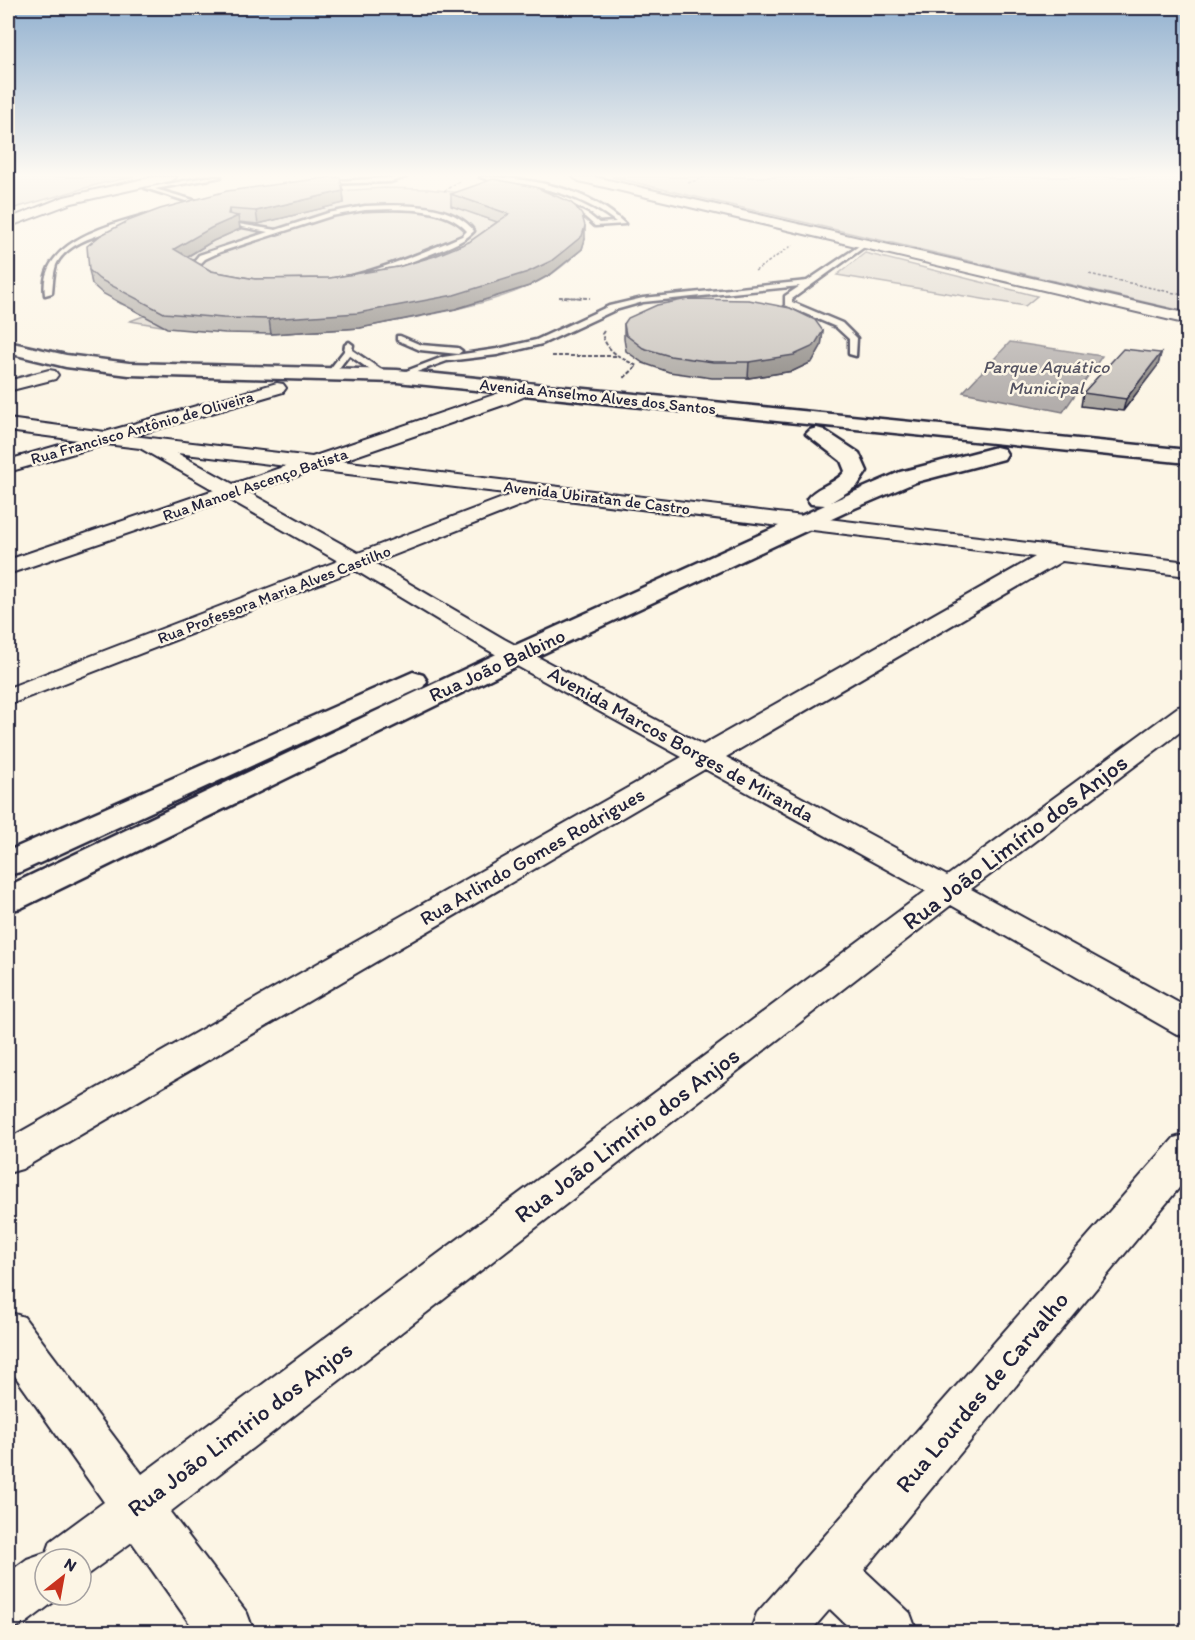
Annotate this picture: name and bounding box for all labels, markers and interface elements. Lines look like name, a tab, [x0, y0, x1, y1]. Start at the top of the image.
water label: Parque Aquático Municipal	[983, 356, 1110, 399]
street label: Avenida Anselmo Alves dos Santos	[479, 375, 717, 418]
street label: Rua Francisco Antônio de Oliveira	[28, 386, 256, 468]
street label: Rua Manoel Ascenço Batista	[160, 444, 351, 525]
street label: Avenida Ubiratan de Castro	[503, 477, 691, 518]
street label: Rua Professora Maria Alves Castilho	[155, 541, 393, 648]
street label: Rua João Balbino	[425, 623, 569, 707]
street label: Avenida Marcos Borges de Miranda	[544, 661, 818, 827]
street label: Rua João Limírio dos Anjos	[897, 748, 1133, 936]
street label: Rua Arlindo Gomes Rodrigues	[415, 782, 649, 930]
street label: Rua João Limírio dos Anjos	[509, 1041, 745, 1229]
street label: Rua Lourdes de Carvalho	[889, 1285, 1074, 1498]
street label: Rua João Limírio dos Anjos	[122, 1335, 358, 1523]
north arrow	[33, 1547, 93, 1607]
text: N	[61, 1554, 80, 1575]

